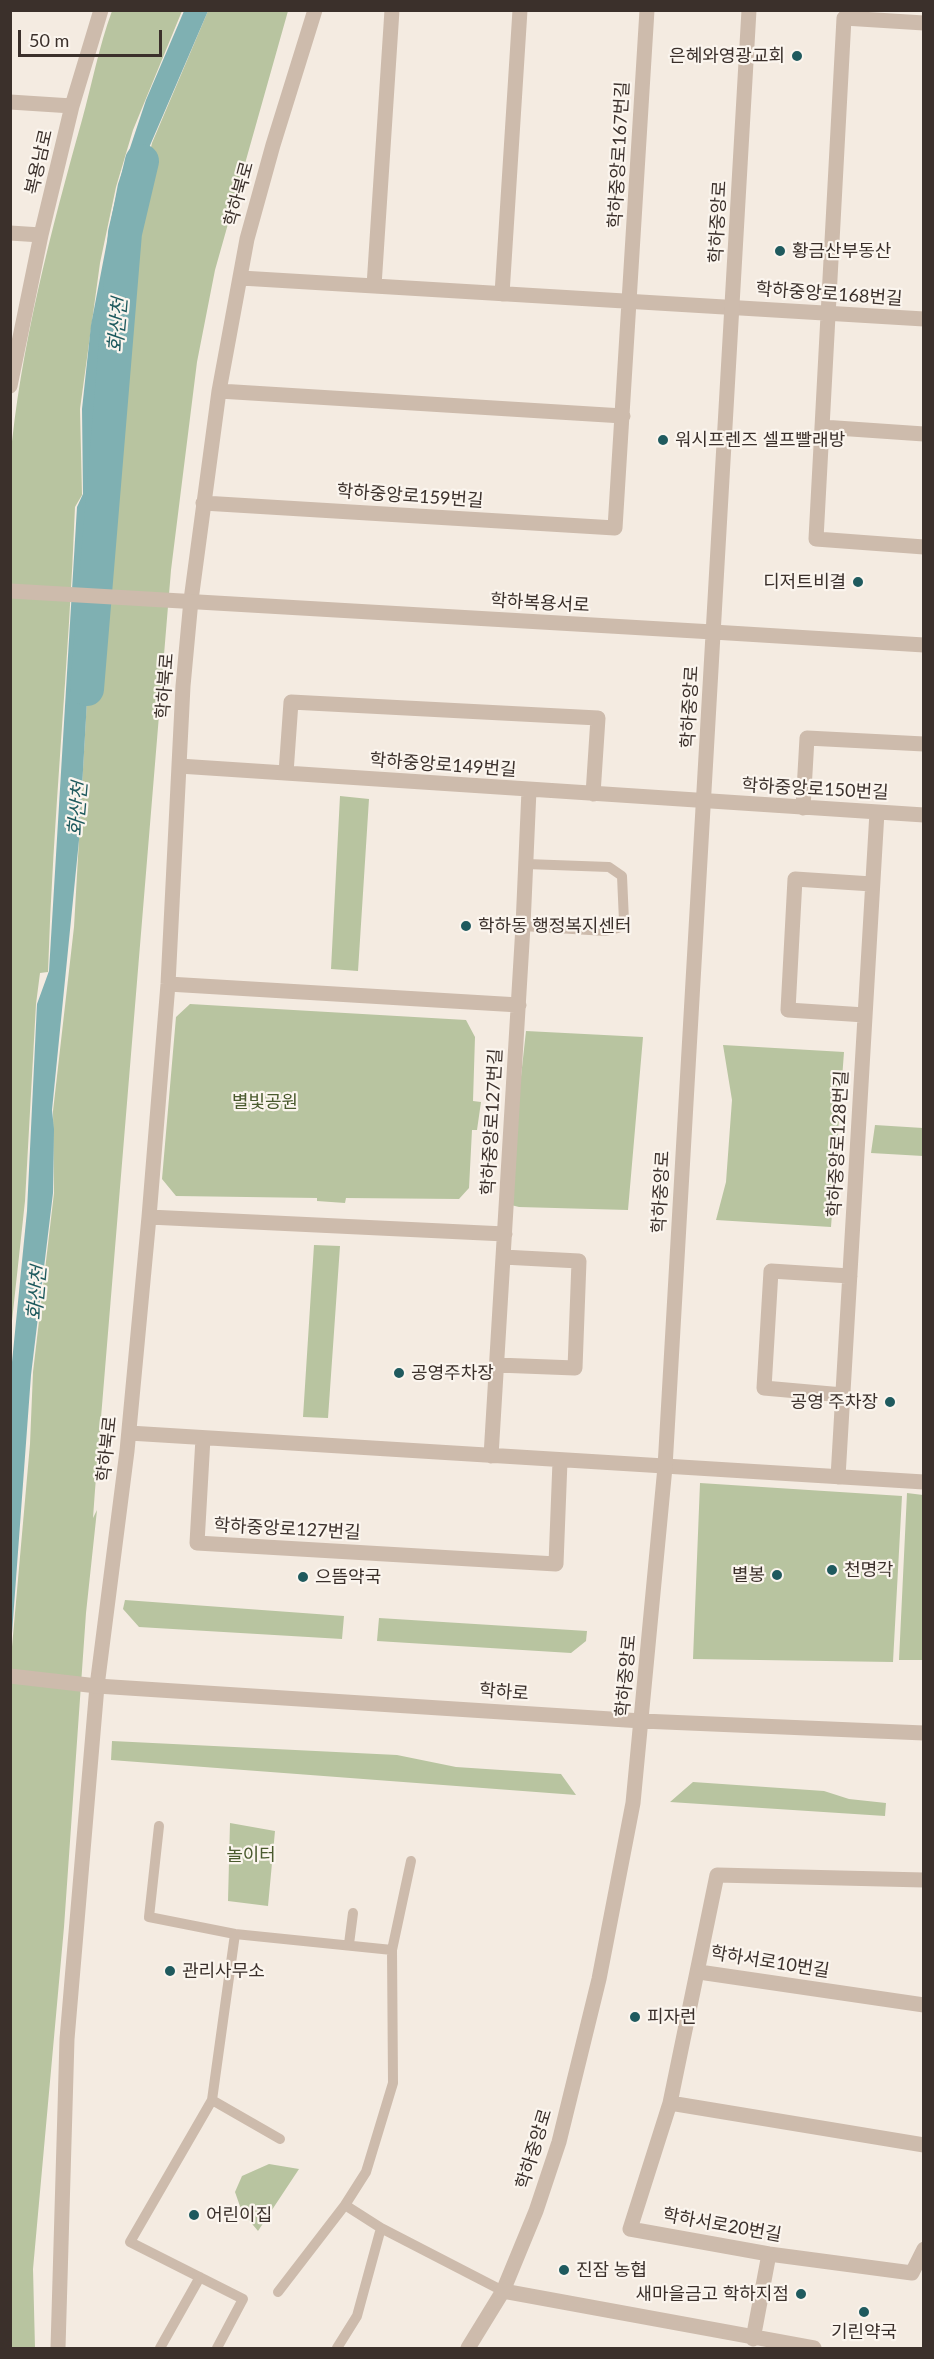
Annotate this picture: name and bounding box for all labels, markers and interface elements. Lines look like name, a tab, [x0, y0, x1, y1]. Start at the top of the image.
scale bar	[21, 18, 165, 56]
text: 50 m	[29, 29, 69, 51]
place label: 은혜와영광교회	[669, 45, 785, 67]
marker: 은혜와영광교회	[790, 49, 804, 63]
street label: 학하중앙로167번길	[604, 81, 634, 229]
street label: 복용남로	[21, 127, 57, 197]
street label: 학하북로	[220, 159, 258, 229]
street label: 학하중앙로	[705, 180, 731, 264]
place label: 황금산부동산	[792, 240, 891, 262]
marker: 황금산부동산	[773, 244, 787, 258]
street label: 학하중앙로168번길	[755, 278, 903, 310]
water label: 화산천	[104, 296, 132, 354]
place label: 워시프렌즈 셀프빨래방	[675, 429, 845, 451]
marker: 워시프렌즈 셀프빨래방	[656, 433, 670, 447]
street label: 학하중앙로159번길	[336, 480, 484, 512]
place label: 디저트비결	[763, 571, 846, 593]
marker: 디저트비결	[851, 575, 865, 589]
street label: 학하복용서로	[490, 590, 590, 616]
street label: 학하북로	[152, 652, 178, 720]
street label: 학하중앙로	[677, 665, 703, 749]
street label: 학하중앙로149번길	[369, 749, 517, 781]
street label: 학하중앙로150번길	[741, 774, 889, 804]
water label: 화산천	[64, 780, 92, 838]
place label: 학하동 행정복지센터	[478, 915, 632, 937]
marker: 학하동 행정복지센터	[459, 919, 473, 933]
street label: 학하중앙로127번길	[477, 1048, 507, 1196]
street label: 학하중앙로128번길	[823, 1070, 853, 1218]
park label: 별빛공원	[232, 1091, 298, 1113]
street label: 학하중앙로	[648, 1150, 674, 1234]
water label: 화산천	[23, 1264, 51, 1322]
place label: 공영주차장	[411, 1362, 494, 1384]
marker: 공영주차장	[392, 1366, 406, 1380]
place label: 공영 주차장	[791, 1391, 878, 1413]
marker: 공영 주차장	[883, 1395, 897, 1409]
street label: 학하북로	[93, 1415, 121, 1483]
street label: 학하중앙로127번길	[213, 1514, 361, 1544]
place label: 천명각	[844, 1559, 894, 1581]
marker: 천명각	[825, 1563, 839, 1577]
place label: 별봉	[732, 1564, 765, 1586]
place label: 으뜸약국	[315, 1566, 381, 1588]
marker: 별봉	[770, 1568, 784, 1582]
marker: 으뜸약국	[296, 1570, 310, 1584]
street label: 학하중앙로	[612, 1634, 640, 1718]
street label: 학하로	[478, 1679, 530, 1705]
park label: 놀이터	[226, 1844, 276, 1866]
street label: 학하서로10번길	[709, 1942, 831, 1982]
place label: 관리사무소	[182, 1960, 265, 1982]
marker: 관리사무소	[163, 1964, 177, 1978]
place label: 피자런	[647, 2006, 697, 2028]
marker: 피자런	[628, 2010, 642, 2024]
street label: 학하중앙로	[512, 2106, 556, 2192]
place label: 어린이집	[206, 2204, 272, 2226]
street label: 학하서로20번길	[661, 2204, 783, 2246]
marker: 어린이집	[187, 2208, 201, 2222]
place label: 진잠 농협	[576, 2259, 647, 2281]
marker: 진잠 농협	[557, 2263, 571, 2277]
place label: 새마을금고 학하지점	[635, 2283, 789, 2305]
marker: 새마을금고 학하지점	[794, 2287, 808, 2301]
marker: 기린약국	[857, 2305, 871, 2319]
place label: 기린약국	[831, 2321, 897, 2343]

